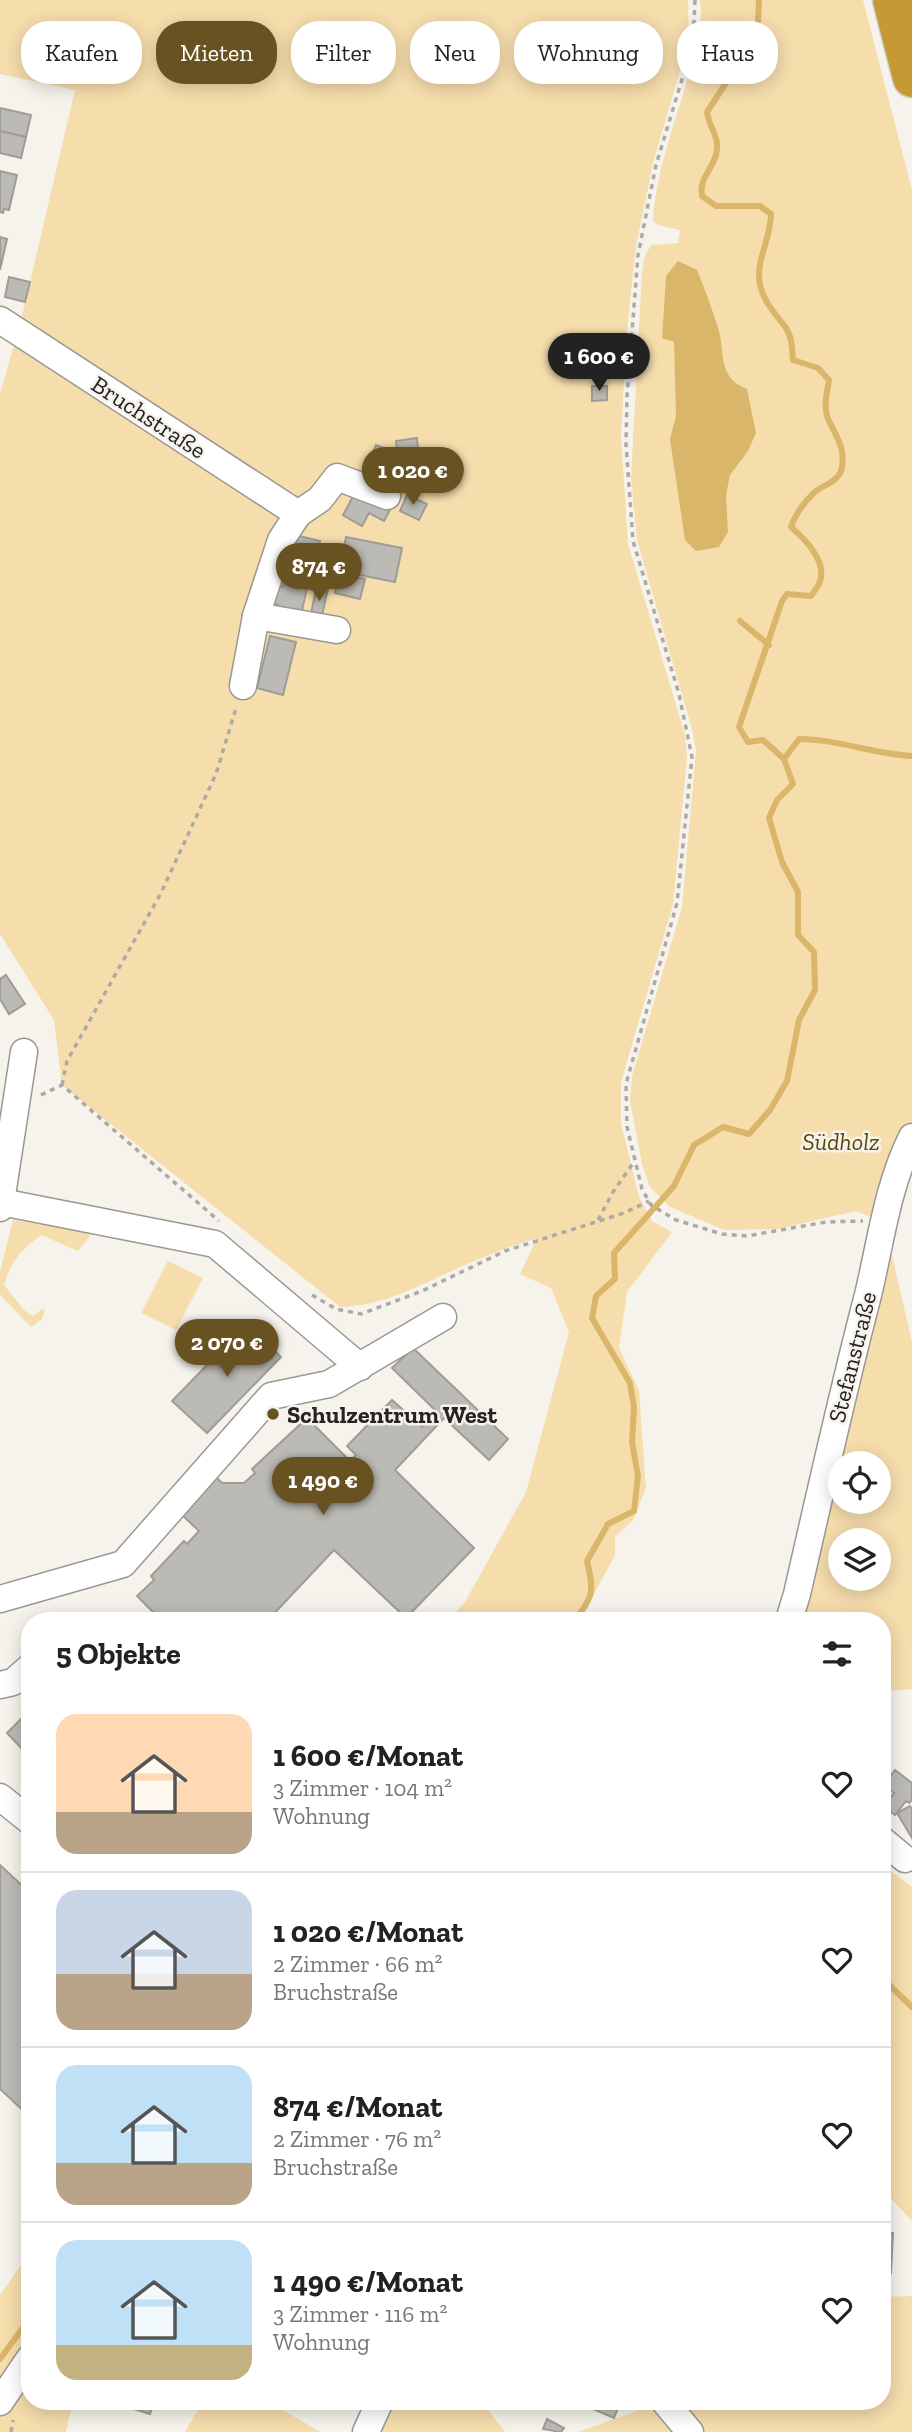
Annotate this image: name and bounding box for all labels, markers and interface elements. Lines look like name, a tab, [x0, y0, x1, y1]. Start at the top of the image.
chip: Kaufen	[21, 21, 142, 84]
chip: Mieten	[156, 21, 277, 84]
chip: Filter	[291, 21, 396, 84]
chip: Neu	[410, 21, 500, 84]
chip: Wohnung	[514, 21, 663, 84]
chip: Haus	[677, 21, 778, 84]
pin: 1 600 €	[534, 334, 664, 393]
text: 1 600 €	[564, 342, 634, 370]
street label: Bruchstraße	[86, 369, 212, 465]
pin: 1 020 €	[348, 448, 478, 507]
text: 1 020 €	[378, 456, 448, 484]
pin: 874 €	[270, 544, 368, 603]
text: 874 €	[292, 552, 346, 580]
park label: Südholz	[802, 1127, 880, 1156]
street label: Stefanstraße	[822, 1288, 882, 1426]
pin: 2 070 €	[162, 1320, 292, 1379]
text: 2 070 €	[191, 1328, 263, 1356]
place label: Schulzentrum West	[287, 1400, 498, 1429]
marker: Schulzentrum West	[265, 1406, 281, 1422]
map controls	[828, 1451, 891, 1591]
button: locate	[828, 1451, 891, 1514]
pin: 1 490 €	[258, 1458, 388, 1517]
text: 1 490 €	[288, 1466, 358, 1494]
button: layers	[828, 1528, 891, 1591]
icon: filters	[818, 1635, 856, 1673]
text: 5 Objekte	[56, 1636, 181, 1672]
text: 1 600 €/Monat	[273, 1738, 463, 1774]
icon: home	[112, 1742, 196, 1826]
icon: heart	[818, 1765, 856, 1803]
text: 3 Zimmer · 104 m²	[273, 1774, 452, 1802]
text: Wohnung	[273, 1802, 370, 1830]
text: 1 020 €/Monat	[273, 1914, 463, 1950]
icon: home	[112, 1918, 196, 2002]
icon: heart	[818, 1941, 856, 1979]
text: 2 Zimmer · 66 m²	[273, 1950, 443, 1978]
text: Bruchstraße	[273, 1978, 398, 2006]
text: 874 €/Monat	[273, 2089, 442, 2125]
icon: home	[112, 2093, 196, 2177]
icon: heart	[818, 2116, 856, 2154]
text: 2 Zimmer · 76 m²	[273, 2125, 441, 2153]
text: Bruchstraße	[273, 2153, 398, 2181]
text: 1 490 €/Monat	[273, 2264, 463, 2300]
icon: home	[112, 2268, 196, 2352]
icon: heart	[818, 2291, 856, 2329]
text: 3 Zimmer · 116 m²	[273, 2300, 447, 2328]
text: Wohnung	[273, 2328, 370, 2356]

